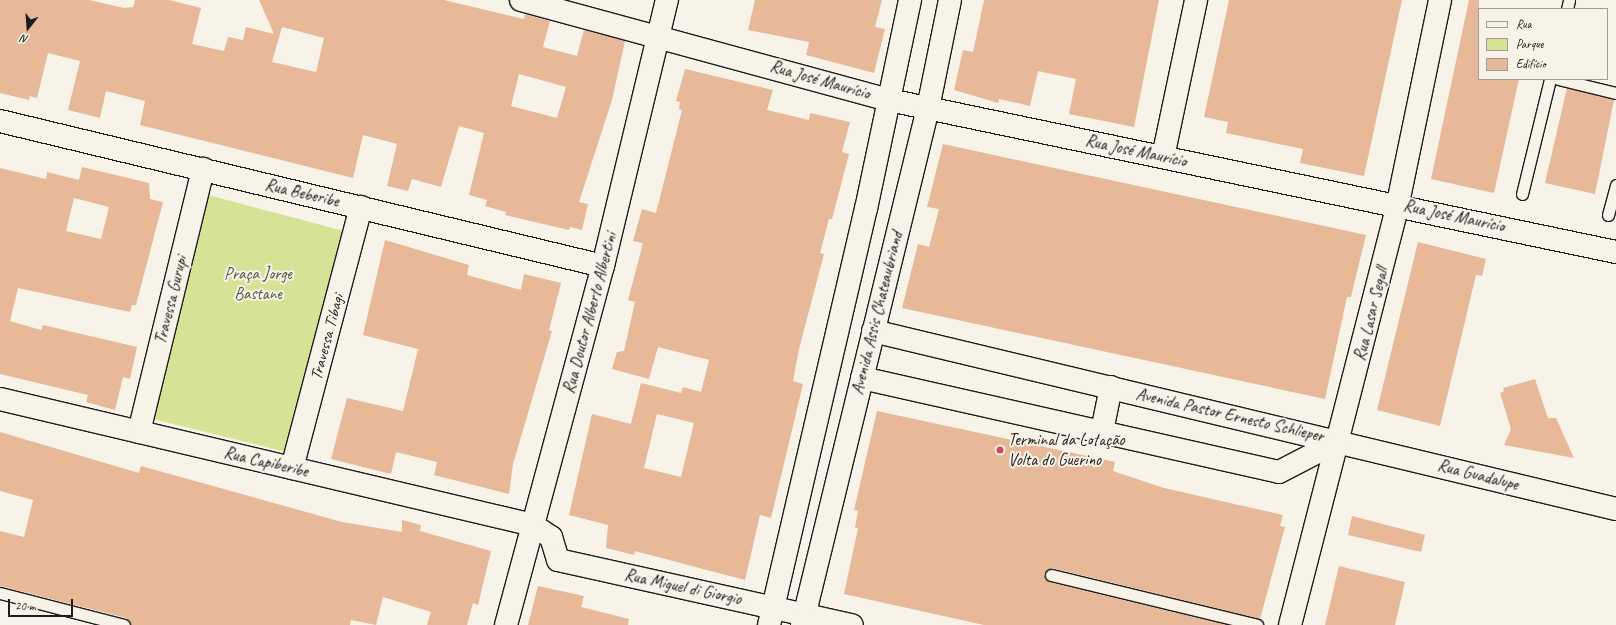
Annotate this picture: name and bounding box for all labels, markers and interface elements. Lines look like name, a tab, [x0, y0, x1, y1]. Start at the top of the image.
north arrow	[8, 8, 48, 48]
legend	[1478, 8, 1608, 80]
text: Rua	[1516, 16, 1531, 32]
text: N	[19, 32, 30, 47]
text: Parque	[1516, 36, 1544, 52]
street label: Rua José Maurício	[768, 56, 872, 104]
text: Edifício	[1516, 56, 1546, 72]
street label: Rua José Maurício	[1084, 130, 1188, 172]
street label: Rua Beberibe	[263, 175, 341, 211]
street label: Rua José Maurício	[1402, 195, 1506, 237]
street label: Rua Doutor Alberto Albertini	[559, 230, 621, 396]
street label: Avenida Assis Chateaubriand	[847, 230, 907, 396]
street label: Travessa Gurupi	[150, 254, 192, 346]
park label: Praça Jorge Bastane	[224, 264, 292, 304]
street label: Rua Lasar Segall	[1350, 265, 1392, 363]
street label: Travessa Tibagi	[306, 292, 348, 382]
street label: Avenida Pastor Ernesto Schlieper	[1134, 384, 1326, 446]
place label: Terminal da Lotação Volta do Guerino	[1008, 430, 1124, 470]
street label: Rua Capiberibe	[222, 442, 310, 482]
marker: Terminal da Lotação Volta do Guerino	[995, 445, 1005, 455]
street label: Rua Guadalupe	[1436, 455, 1520, 495]
street label: Rua Miguel di Giorgio	[623, 565, 743, 609]
scale bar	[10, 591, 75, 617]
text: 20 m	[15, 598, 35, 614]

